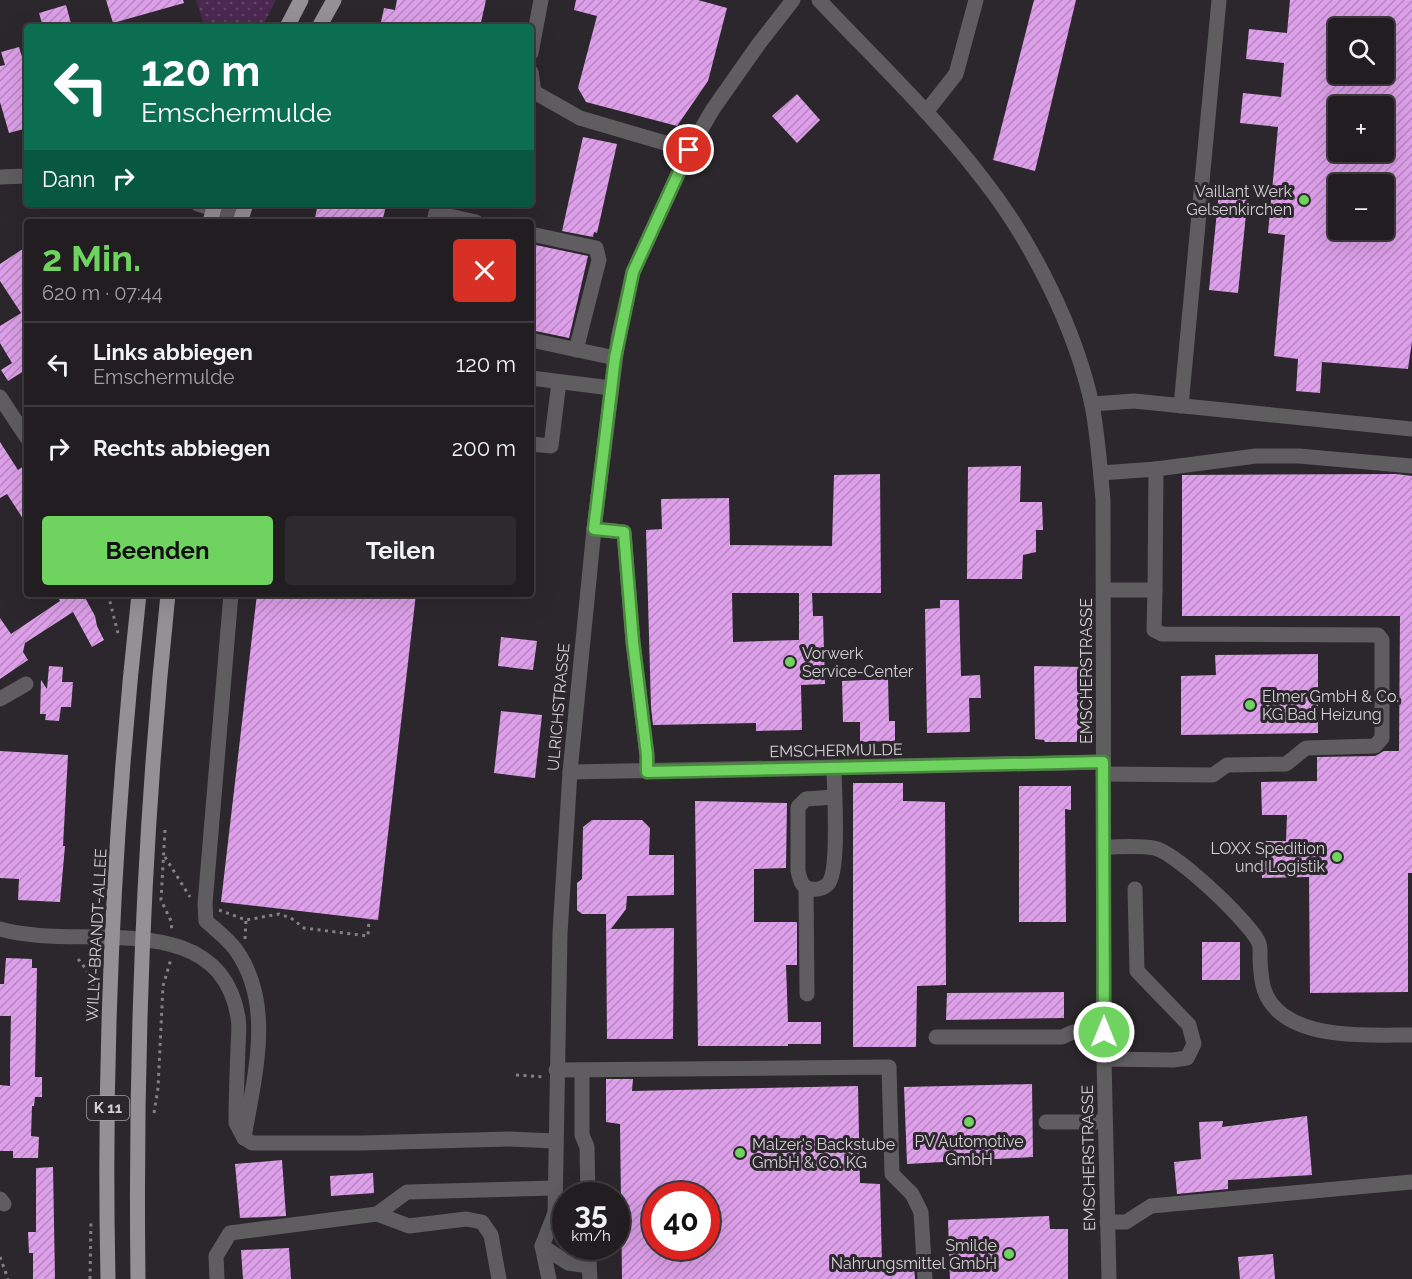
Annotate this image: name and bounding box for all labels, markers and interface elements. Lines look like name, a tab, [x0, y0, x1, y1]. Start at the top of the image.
map controls	[1328, 18, 1394, 240]
button: search	[1328, 18, 1394, 84]
text: 120 m	[141, 47, 260, 96]
icon: left	[42, 48, 120, 126]
button: +	[1328, 96, 1394, 162]
text: Emschermulde	[141, 97, 332, 128]
pin	[663, 124, 714, 175]
icon: arrive	[672, 133, 705, 166]
icon: right	[107, 162, 140, 195]
text: Dann	[42, 166, 95, 192]
button: −	[1328, 174, 1394, 240]
place label: Vaillant Werk Gelsenkirchen	[1186, 182, 1293, 219]
marker: Vaillant Werk Gelsenkirchen	[1297, 193, 1311, 207]
text: 2 Min.	[42, 237, 141, 279]
button: close	[453, 239, 516, 302]
text: 620 m · 07:44	[42, 281, 163, 305]
text: Links abbiegen	[93, 339, 253, 365]
icon: left	[42, 348, 75, 381]
text: 120 m	[456, 351, 516, 377]
text: Emschermulde	[93, 365, 234, 389]
icon: right	[42, 432, 75, 465]
text: Rechts abbiegen	[93, 435, 270, 461]
text: 200 m	[452, 435, 516, 461]
button: Beenden	[42, 516, 273, 585]
button: Teilen	[285, 516, 516, 585]
street label: EMSCHERSTRASSE	[1077, 598, 1096, 744]
street label: ULRICHSTRASSE	[543, 642, 574, 772]
place label: Vorwerk Service-Center	[802, 644, 914, 681]
marker: Vorwerk Service-Center	[783, 655, 797, 669]
place label: Elmer GmbH & Co. KG Bad Heizung	[1262, 687, 1399, 724]
marker: Elmer GmbH & Co. KG Bad Heizung	[1243, 698, 1257, 712]
street label: EMSCHERMULDE	[769, 740, 903, 761]
place label: LOXX Spedition und Logistik	[1210, 839, 1326, 876]
street label: WILLY-BRANDT-ALLEE	[82, 848, 111, 1022]
marker: LOXX Spedition und Logistik	[1330, 850, 1344, 864]
position arrow	[1072, 1000, 1136, 1064]
street label: EMSCHERSTRASSE	[1078, 1085, 1099, 1231]
road number: K 11	[87, 1096, 129, 1120]
marker: PV Automotive GmbH	[962, 1115, 976, 1129]
place label: PV Automotive GmbH	[914, 1132, 1024, 1169]
place label: Malzer's Backstube GmbH & Co. KG	[752, 1135, 895, 1172]
marker: Malzer's Backstube GmbH & Co. KG	[733, 1146, 747, 1160]
speed limit sign: 40	[642, 1182, 720, 1260]
text: 35	[574, 1196, 608, 1231]
text: km/h	[571, 1227, 611, 1245]
place label: Smilde Nahrungsmittel GmbH	[831, 1236, 997, 1273]
marker: Smilde Nahrungsmittel GmbH	[1002, 1247, 1016, 1261]

